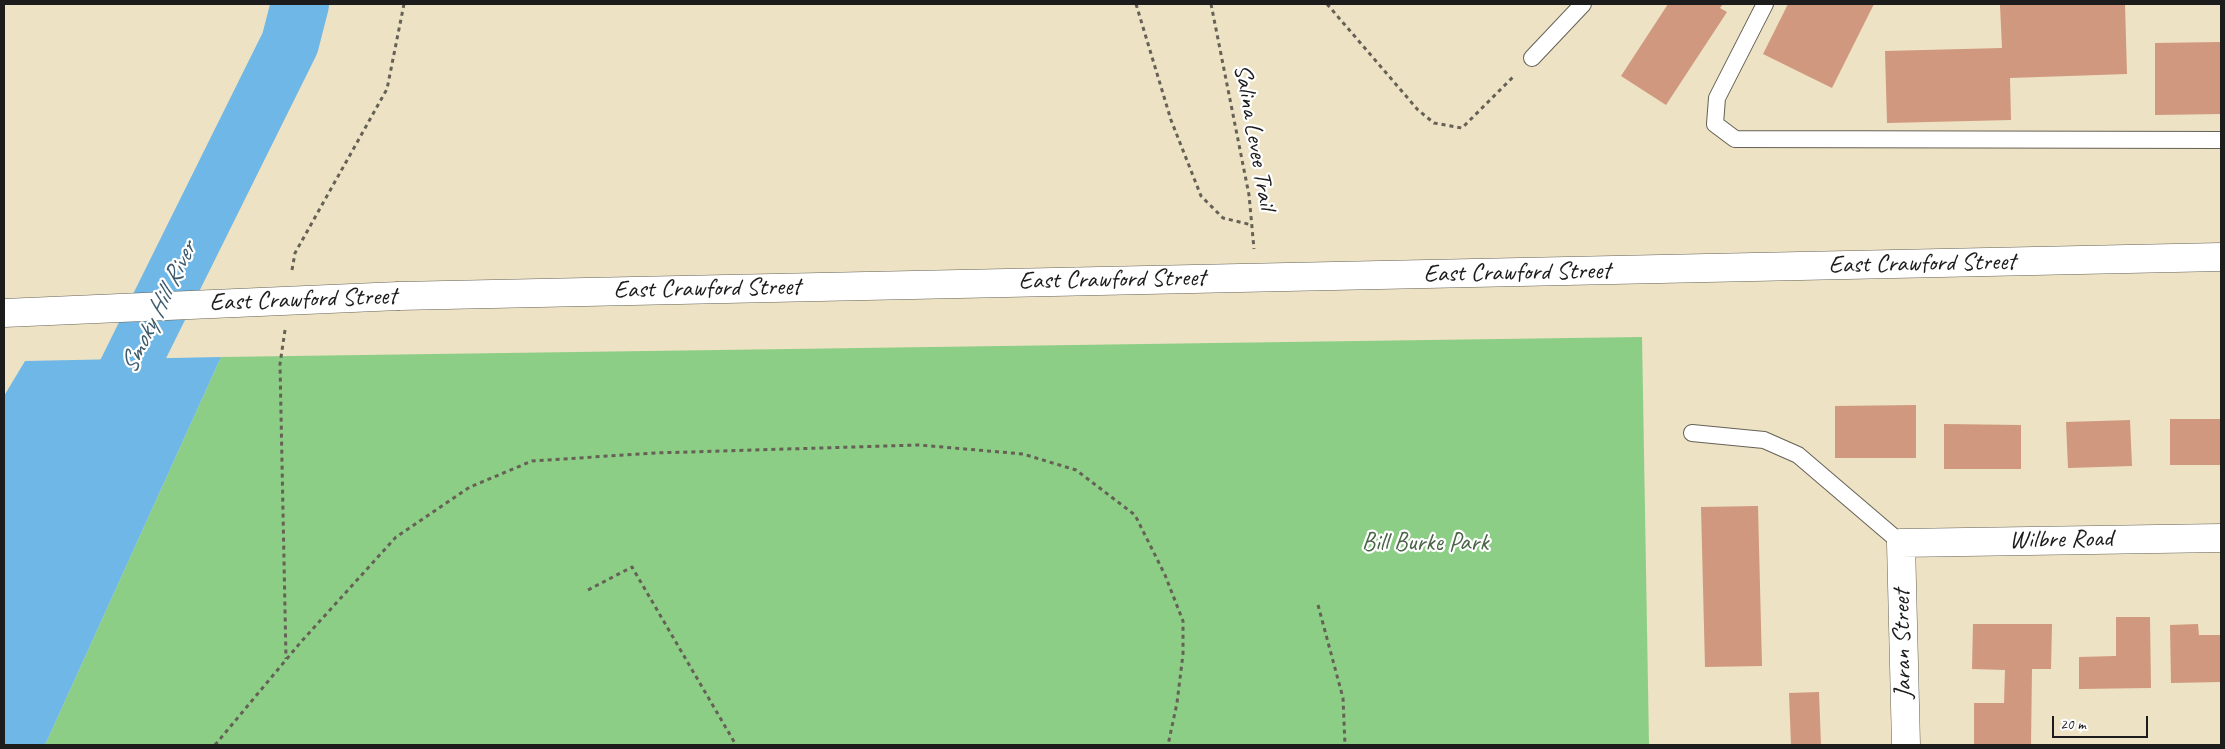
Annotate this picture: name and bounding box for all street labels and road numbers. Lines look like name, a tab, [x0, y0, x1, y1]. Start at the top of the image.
street label: Salina Levee Trail	[1226, 62, 1282, 212]
street label: East Crawford Street	[1828, 247, 2016, 281]
street label: East Crawford Street	[1423, 256, 1611, 290]
street label: East Crawford Street	[1018, 263, 1206, 297]
street label: East Crawford Street	[613, 272, 801, 306]
street label: East Crawford Street	[209, 282, 397, 318]
street label: Wilbre Road	[2009, 524, 2113, 556]
street label: Jaran Street	[1887, 589, 1919, 699]

